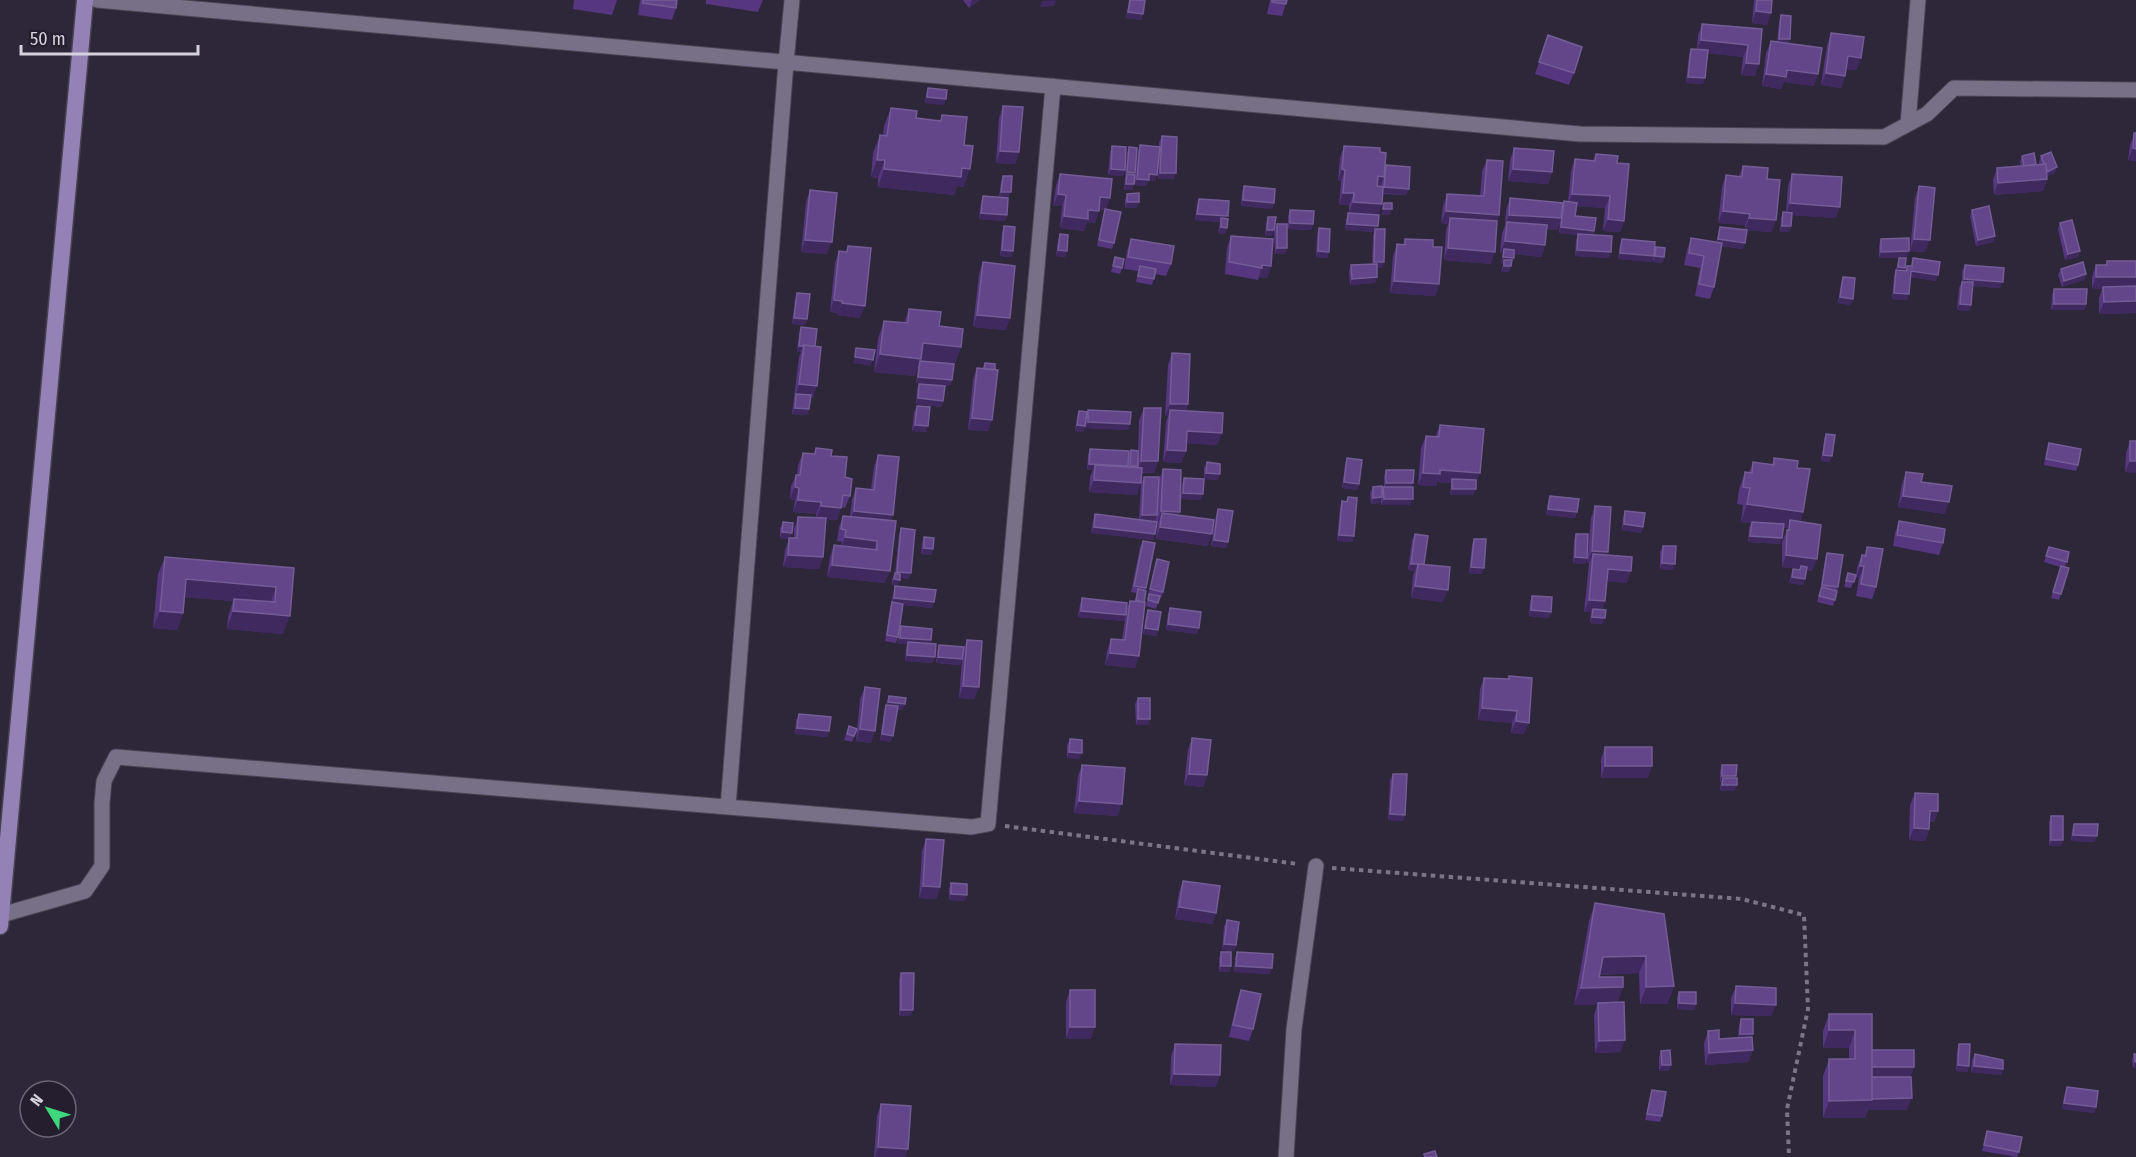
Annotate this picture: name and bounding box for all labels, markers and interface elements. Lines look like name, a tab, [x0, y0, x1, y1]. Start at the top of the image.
scale bar	[21, 18, 198, 56]
text: 50 m	[30, 28, 66, 50]
north arrow	[18, 1079, 78, 1139]
text: N	[26, 1090, 47, 1110]

